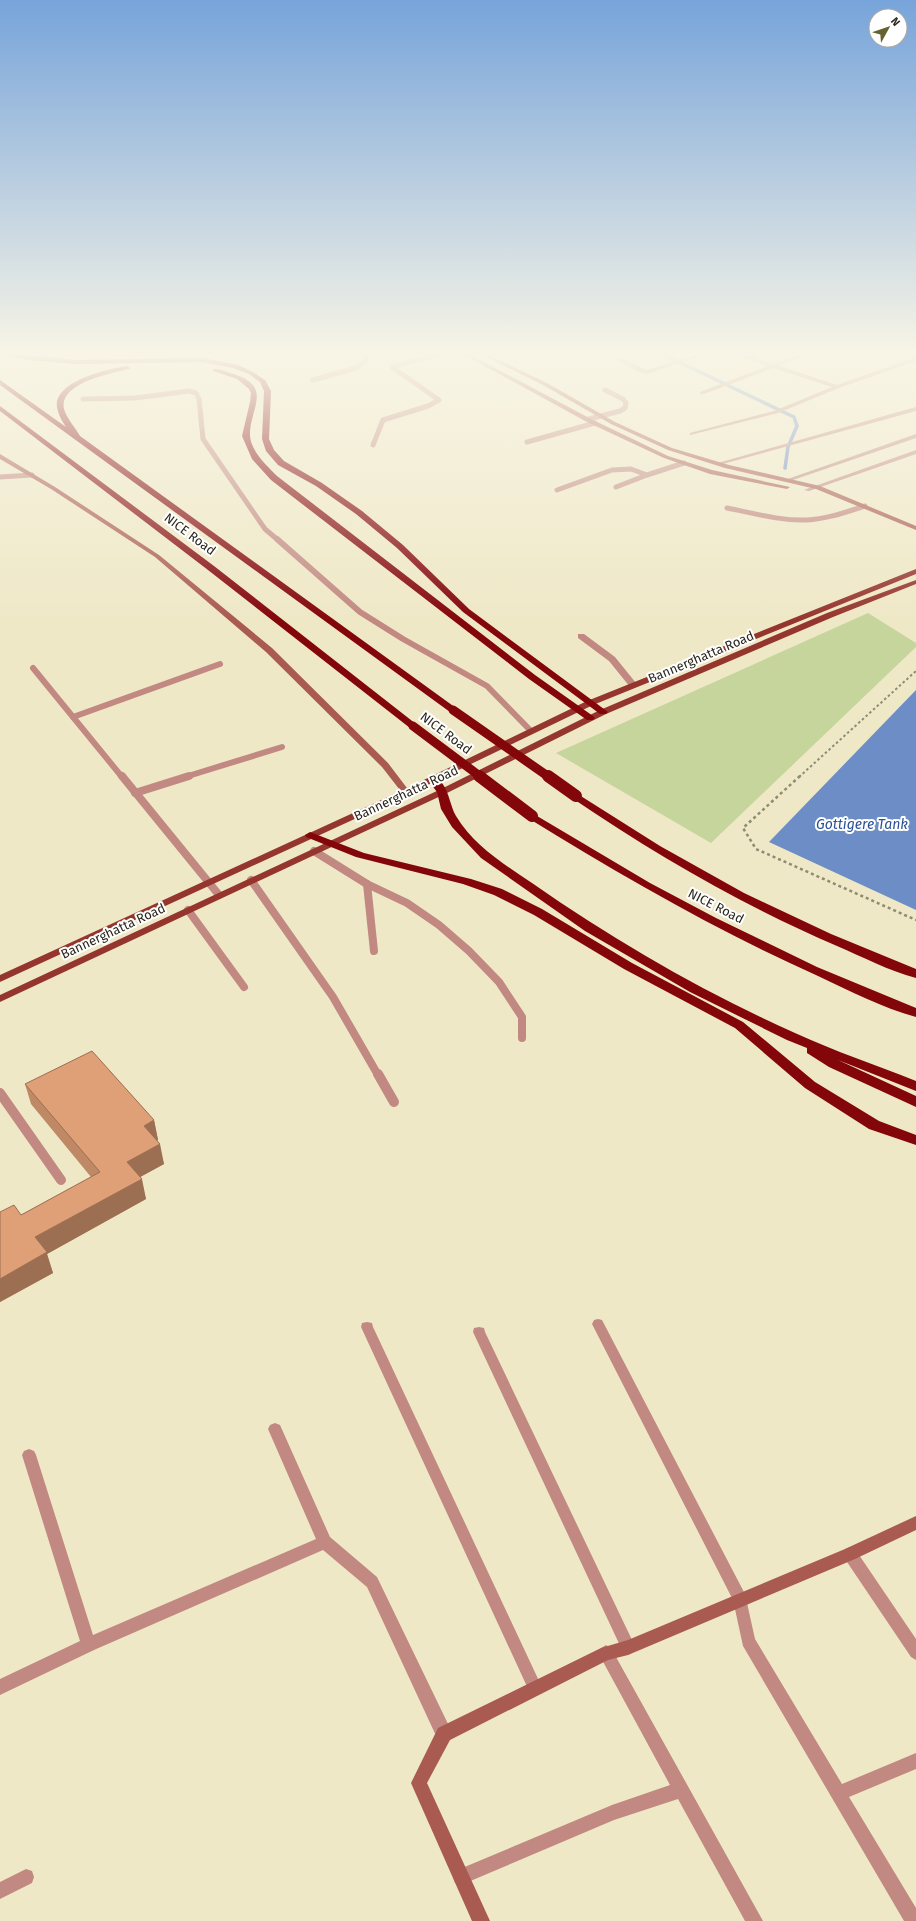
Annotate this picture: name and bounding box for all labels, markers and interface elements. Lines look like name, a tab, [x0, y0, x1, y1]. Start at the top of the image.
north arrow	[868, 8, 908, 48]
text: N	[888, 15, 903, 29]
street label: NICE Road	[161, 510, 219, 558]
street label: Bannerghatta Road	[646, 628, 756, 686]
street label: NICE Road	[417, 709, 475, 757]
street label: Bannerghatta Road	[351, 762, 461, 824]
water label: Gottigere Tank	[816, 816, 908, 833]
street label: NICE Road	[686, 886, 746, 926]
street label: Bannerghatta Road	[58, 900, 168, 962]

